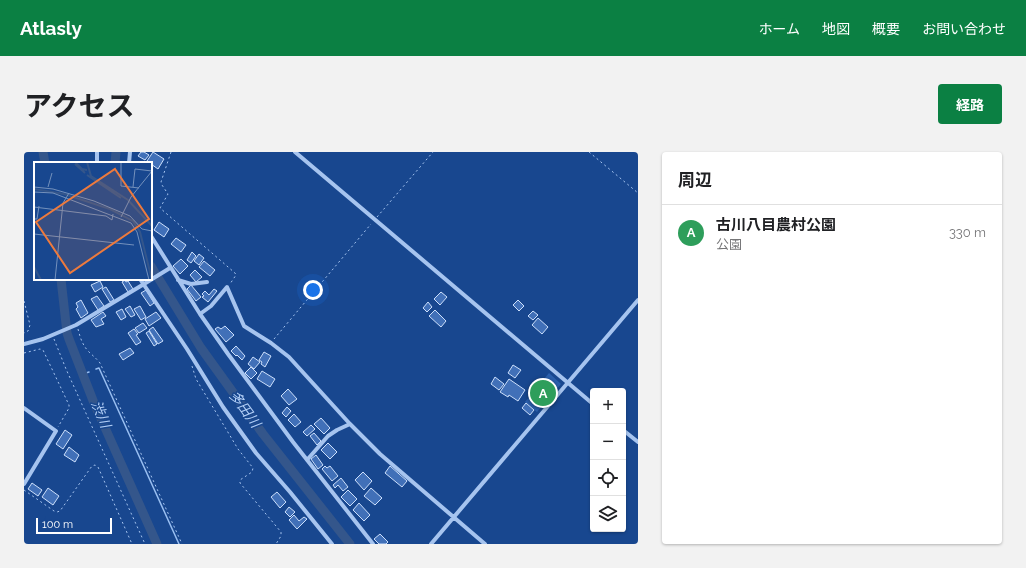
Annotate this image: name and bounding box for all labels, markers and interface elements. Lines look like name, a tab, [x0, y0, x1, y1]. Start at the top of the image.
text: Atlasly	[20, 17, 82, 39]
text: ホーム	[758, 21, 800, 37]
text: 地図	[822, 21, 850, 37]
text: 概要	[872, 21, 900, 37]
text: お問い合わせ	[922, 21, 1006, 37]
button: 経路	[938, 84, 1002, 124]
text: アクセス	[24, 90, 135, 123]
inset map	[34, 162, 152, 280]
text: 周辺	[678, 170, 712, 190]
text: 古川八目農村公園	[716, 216, 836, 234]
text: A	[687, 225, 695, 240]
text: 330 m	[949, 225, 986, 240]
text: 公園	[716, 237, 742, 252]
your location	[303, 280, 323, 300]
pin: A	[530, 378, 556, 408]
water label: 多田川	[226, 387, 265, 432]
map controls	[590, 388, 626, 532]
button: +	[590, 388, 626, 424]
water label: 渋川	[88, 398, 115, 432]
button: −	[590, 424, 626, 460]
button: locate	[590, 460, 626, 496]
button: layers	[590, 496, 626, 532]
scale bar	[36, 516, 112, 535]
text: 100 m	[42, 518, 73, 531]

